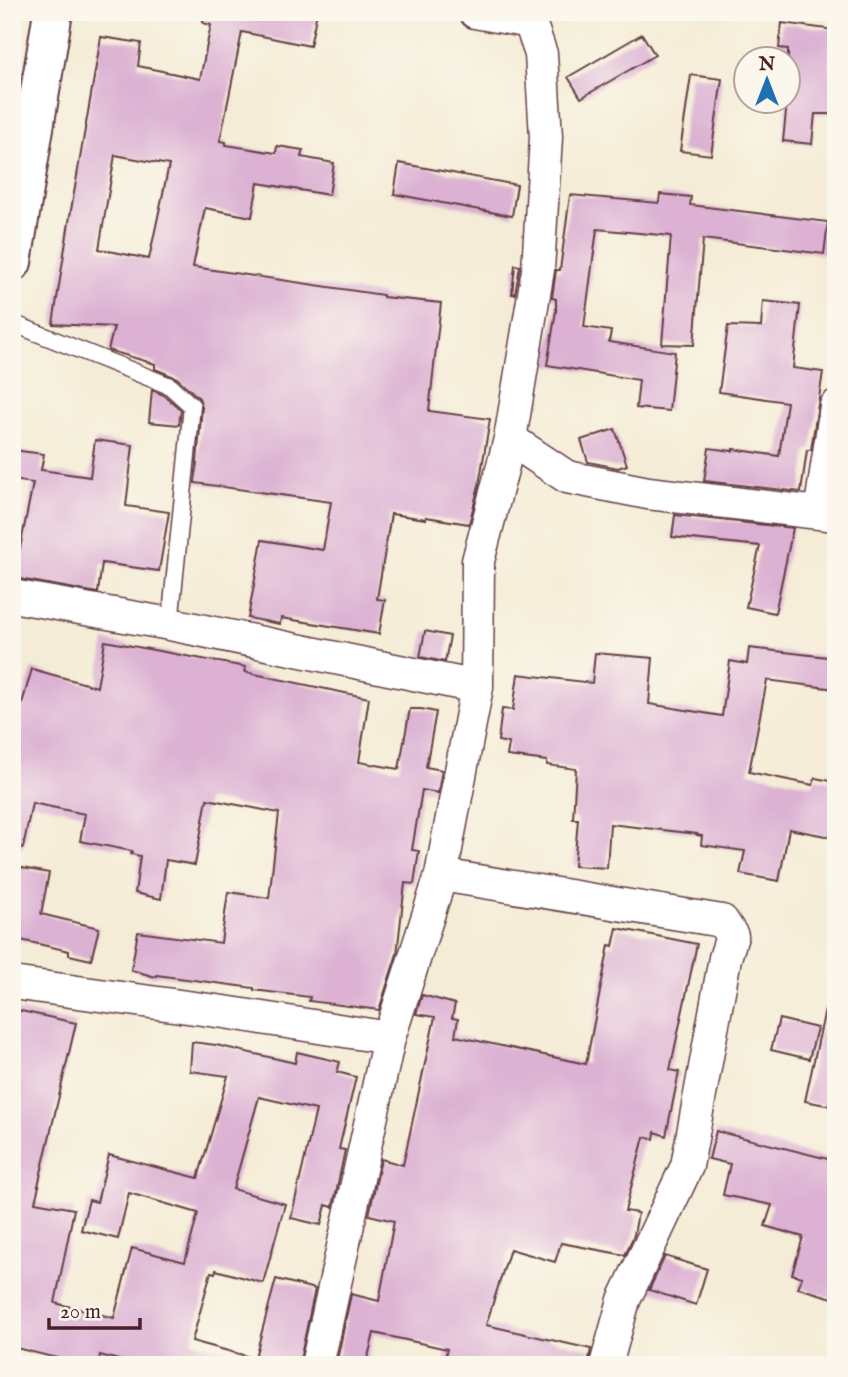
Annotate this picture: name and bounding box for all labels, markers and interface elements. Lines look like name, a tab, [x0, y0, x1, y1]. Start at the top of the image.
north arrow	[732, 46, 802, 116]
text: N	[758, 53, 776, 77]
scale bar	[49, 1286, 140, 1330]
text: 20 m	[60, 1299, 101, 1326]

